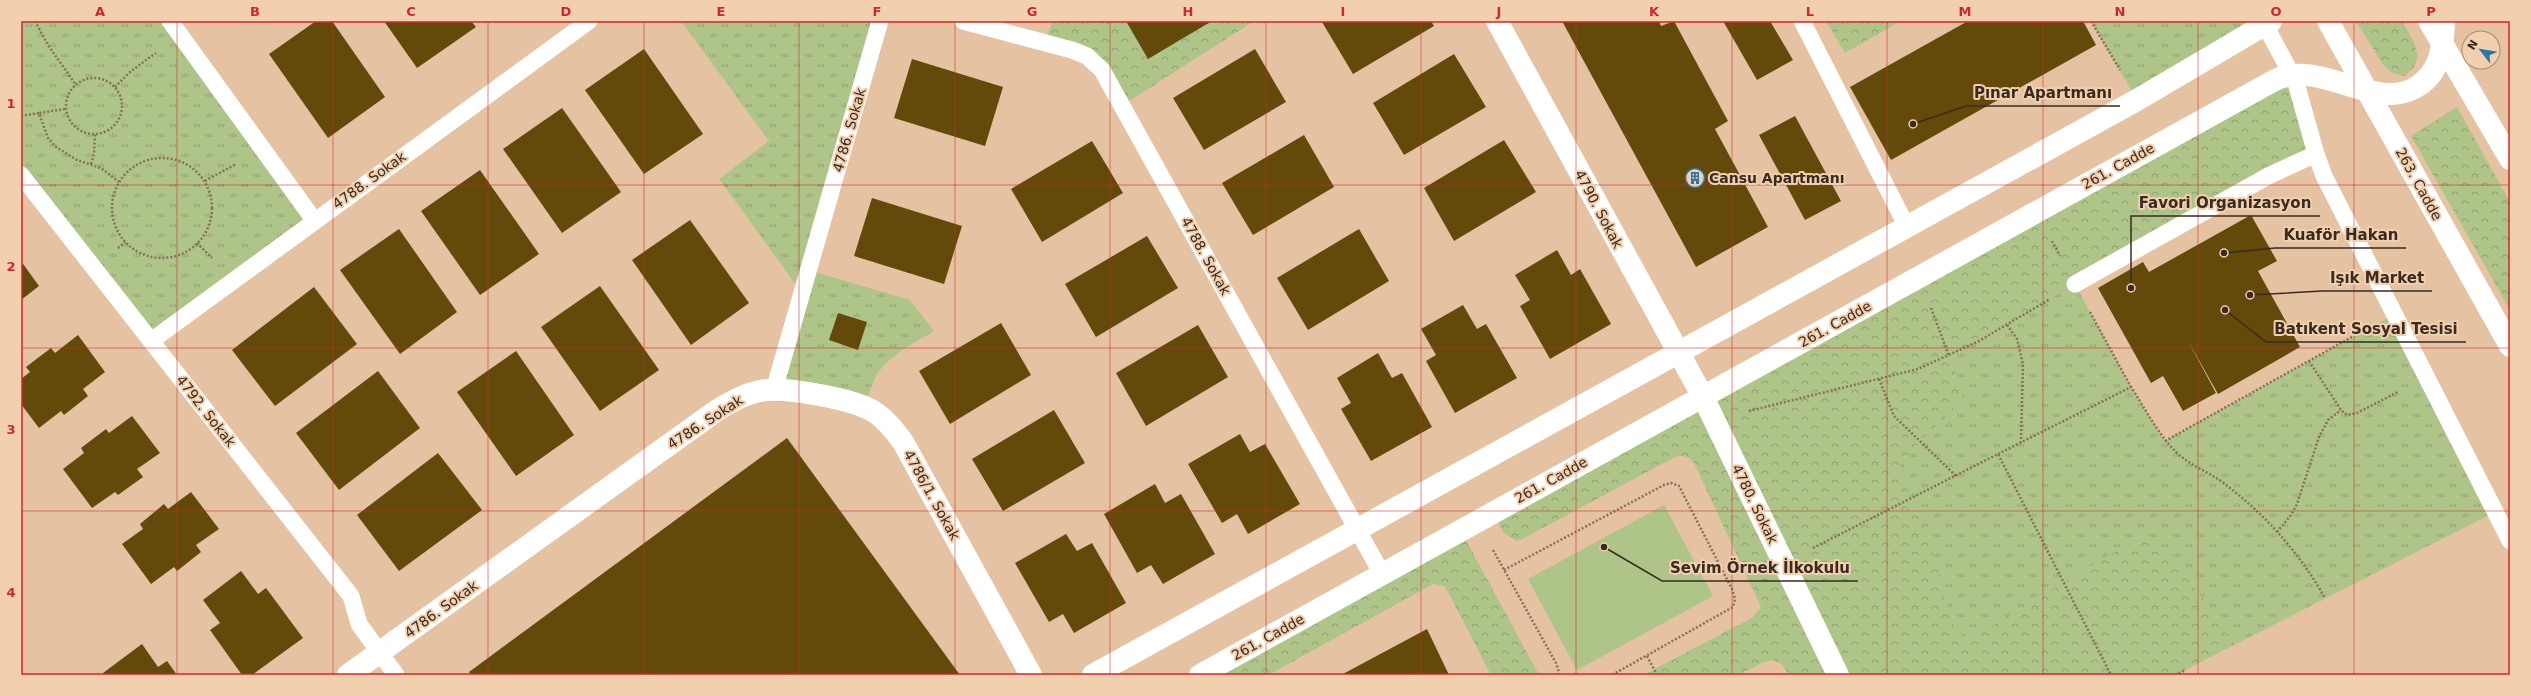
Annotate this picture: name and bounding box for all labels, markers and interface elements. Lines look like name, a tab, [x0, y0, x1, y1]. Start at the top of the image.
text: A	[95, 4, 105, 19]
text: B	[250, 4, 260, 19]
text: C	[406, 4, 416, 19]
text: D	[561, 4, 572, 19]
text: E	[717, 4, 725, 19]
text: F	[873, 4, 881, 19]
text: G	[1027, 4, 1037, 19]
text: H	[1183, 4, 1193, 19]
text: I	[1341, 4, 1345, 19]
text: J	[1496, 4, 1501, 19]
text: K	[1649, 4, 1660, 19]
text: L	[1806, 4, 1814, 19]
text: M	[1959, 4, 1971, 19]
text: N	[2115, 4, 2125, 19]
text: O	[2270, 4, 2282, 19]
text: P	[2426, 4, 2436, 19]
north arrow	[2461, 30, 2501, 70]
text: N	[2465, 38, 2481, 52]
callout: Pınar Apartmanı	[1966, 79, 2120, 106]
text: Pınar Apartmanı	[1974, 84, 2112, 102]
street label: 4786. Sokak	[829, 85, 869, 174]
text: 1	[6, 96, 16, 111]
street label: 261. Cadde	[2079, 140, 2157, 192]
street label: 263. Cadde	[2393, 145, 2445, 223]
street label: 4788. Sokak	[329, 148, 409, 212]
street label: 4790. Sokak	[1572, 167, 1627, 252]
building icon: Cansu Apartmanı	[1684, 167, 1706, 189]
place label: Cansu Apartmanı	[1709, 170, 1845, 186]
callout: Favori Organizasyon	[2131, 189, 2320, 216]
text: Favori Organizasyon	[2139, 194, 2311, 212]
street label: 4788. Sokak	[1178, 214, 1234, 298]
callout: Kuaför Hakan	[2275, 221, 2406, 248]
text: Kuaför Hakan	[2283, 226, 2399, 244]
text: 2	[6, 259, 16, 274]
callout: Işık Market	[2322, 264, 2432, 291]
text: Işık Market	[2330, 269, 2424, 287]
street label: 261. Cadde	[1796, 298, 1874, 350]
callout: Batıkent Sosyal Tesisi	[2266, 315, 2466, 342]
text: Batıkent Sosyal Tesisi	[2274, 320, 2458, 338]
street label: 4792. Sokak	[173, 372, 239, 451]
street label: 4786. Sokak	[664, 391, 746, 452]
text: 3	[6, 422, 16, 437]
street label: 4786/1. Sokak	[901, 447, 964, 543]
street label: 261. Cadde	[1512, 454, 1590, 506]
street label: 4780. Sokak	[1729, 462, 1782, 547]
callout: Sevim Örnek İlkokulu	[1662, 554, 1858, 581]
text: Sevim Örnek İlkokulu	[1670, 558, 1850, 577]
street label: 4786. Sokak	[401, 577, 481, 641]
text: 4	[6, 585, 16, 600]
street label: 261. Cadde	[1229, 611, 1307, 663]

